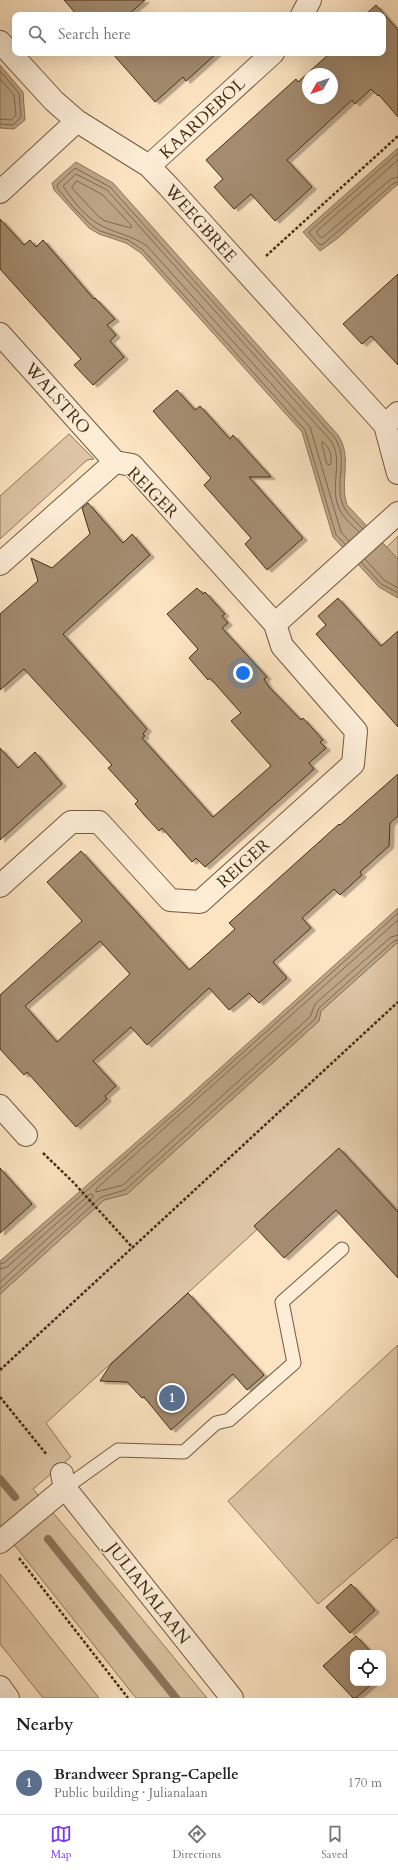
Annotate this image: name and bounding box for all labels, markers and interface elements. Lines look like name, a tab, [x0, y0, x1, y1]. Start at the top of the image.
search box	[12, 12, 386, 56]
icon: search	[26, 23, 48, 45]
text: Search here	[58, 24, 131, 44]
north arrow	[302, 68, 338, 104]
street label: KAARDEBOL	[154, 72, 251, 164]
street label: WEEGBREE	[159, 179, 242, 267]
street label: WALSTRO	[19, 357, 96, 439]
street label: REIGER	[122, 462, 183, 523]
your location	[233, 663, 253, 683]
street label: REIGER	[212, 833, 275, 893]
pin: 1	[159, 1383, 185, 1413]
street label: JULIANALAAN	[100, 1535, 196, 1649]
map controls	[350, 1650, 386, 1686]
button: locate	[350, 1650, 386, 1686]
text: Nearby	[16, 1713, 73, 1736]
text: Brandweer Sprang-Capelle	[54, 1764, 239, 1784]
text: 1	[26, 1774, 32, 1792]
text: 170 m	[348, 1774, 382, 1792]
text: Public building · Julianalaan	[54, 1784, 208, 1802]
tab: Map	[50, 1823, 72, 1862]
tab: Directions	[172, 1823, 221, 1862]
tab: Saved	[321, 1823, 348, 1862]

